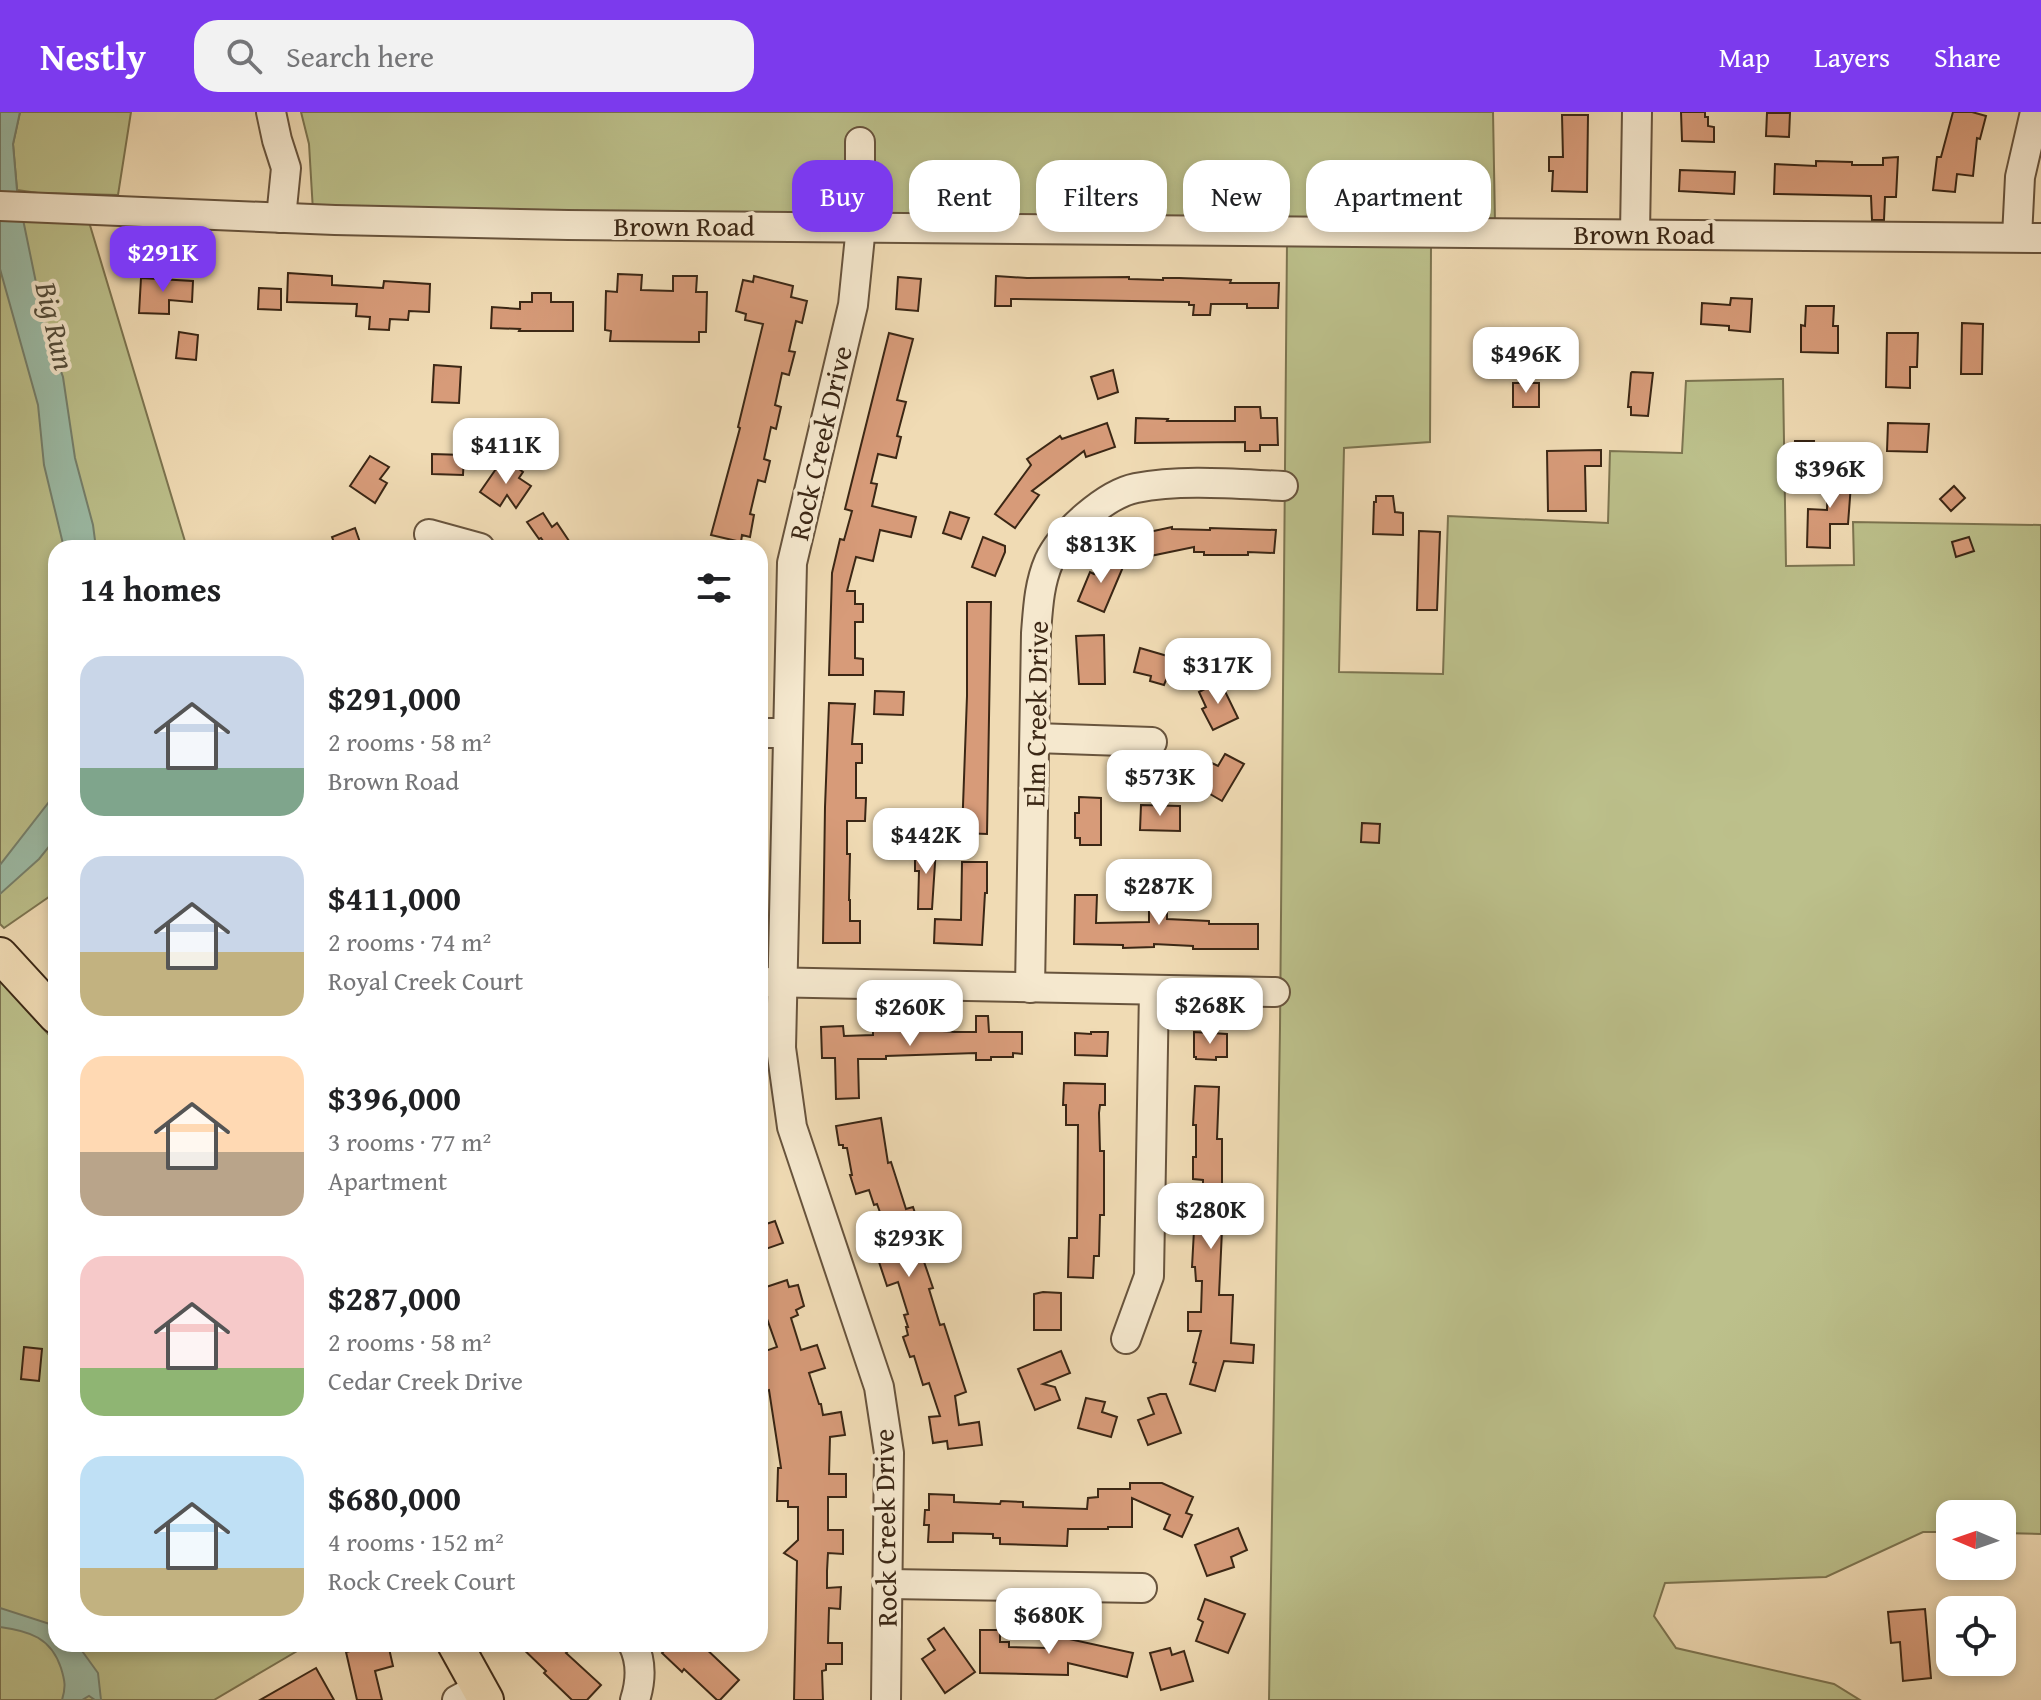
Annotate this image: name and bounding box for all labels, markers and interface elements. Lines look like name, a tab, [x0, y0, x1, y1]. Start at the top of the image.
search box	[194, 20, 754, 92]
text: Nestly	[40, 28, 146, 84]
icon: search	[222, 34, 266, 78]
text: Search here	[286, 34, 434, 78]
text: Map	[1719, 36, 1770, 77]
text: Layers	[1814, 36, 1890, 77]
text: Share	[1934, 36, 2001, 77]
chip: Buy	[792, 160, 893, 232]
chip: Rent	[909, 160, 1020, 232]
chip: Filters	[1036, 160, 1167, 232]
chip: New	[1183, 160, 1290, 232]
chip: Apartment	[1306, 160, 1491, 232]
street label: Brown Road	[613, 205, 755, 246]
street label: Brown Road	[1573, 213, 1715, 254]
pin: $291K	[107, 226, 219, 294]
text: $291K	[128, 232, 198, 271]
water label: Big Run	[24, 276, 87, 374]
pin: $496K	[1470, 327, 1582, 395]
text: $496K	[1491, 333, 1561, 372]
street label: Rock Creek Drive	[777, 342, 862, 544]
pin: $411K	[450, 418, 562, 486]
text: $411K	[471, 424, 541, 463]
pin: $396K	[1774, 442, 1886, 510]
text: $396K	[1795, 448, 1865, 487]
pin: $813K	[1045, 517, 1157, 585]
text: $813K	[1066, 523, 1136, 562]
text: 14 homes	[80, 564, 221, 613]
icon: filters	[692, 566, 736, 610]
street label: Elm Creek Drive	[1013, 620, 1058, 808]
pin: $317K	[1162, 638, 1274, 706]
text: $317K	[1183, 644, 1253, 683]
text: $291,000	[328, 673, 461, 722]
icon: home	[144, 688, 240, 784]
text: 2 rooms · 58 m²	[328, 722, 491, 761]
pin: $573K	[1104, 750, 1216, 818]
text: $573K	[1125, 756, 1195, 795]
text: Brown Road	[328, 761, 459, 800]
pin: $442K	[870, 808, 982, 876]
text: $442K	[891, 814, 961, 853]
pin: $287K	[1103, 859, 1215, 927]
text: $287K	[1124, 865, 1194, 904]
text: $411,000	[328, 873, 461, 922]
icon: home	[144, 888, 240, 984]
text: 2 rooms · 74 m²	[328, 922, 491, 961]
text: Royal Creek Court	[328, 961, 523, 1000]
pin: $268K	[1154, 978, 1266, 1046]
pin: $260K	[854, 980, 966, 1048]
text: $268K	[1175, 984, 1245, 1023]
text: $260K	[875, 986, 945, 1025]
text: $396,000	[328, 1073, 461, 1122]
icon: home	[144, 1088, 240, 1184]
text: 3 rooms · 77 m²	[328, 1122, 491, 1161]
text: Apartment	[328, 1161, 447, 1200]
pin: $280K	[1155, 1183, 1267, 1251]
text: $280K	[1176, 1189, 1246, 1228]
pin: $293K	[853, 1211, 965, 1279]
text: $293K	[874, 1217, 944, 1256]
text: $287,000	[328, 1273, 461, 1322]
icon: home	[144, 1288, 240, 1384]
text: 2 rooms · 58 m²	[328, 1322, 491, 1361]
text: Cedar Creek Drive	[328, 1361, 523, 1400]
street label: Rock Creek Drive	[862, 1428, 907, 1628]
text: $680,000	[328, 1473, 461, 1522]
icon: home	[144, 1488, 240, 1584]
north arrow	[1936, 1500, 2016, 1580]
map controls	[1936, 1500, 2016, 1676]
text: 4 rooms · 152 m²	[328, 1522, 504, 1561]
text: Rock Creek Court	[328, 1561, 515, 1600]
pin: $680K	[993, 1588, 1105, 1656]
text: $680K	[1014, 1594, 1084, 1633]
button: locate	[1936, 1596, 2016, 1676]

